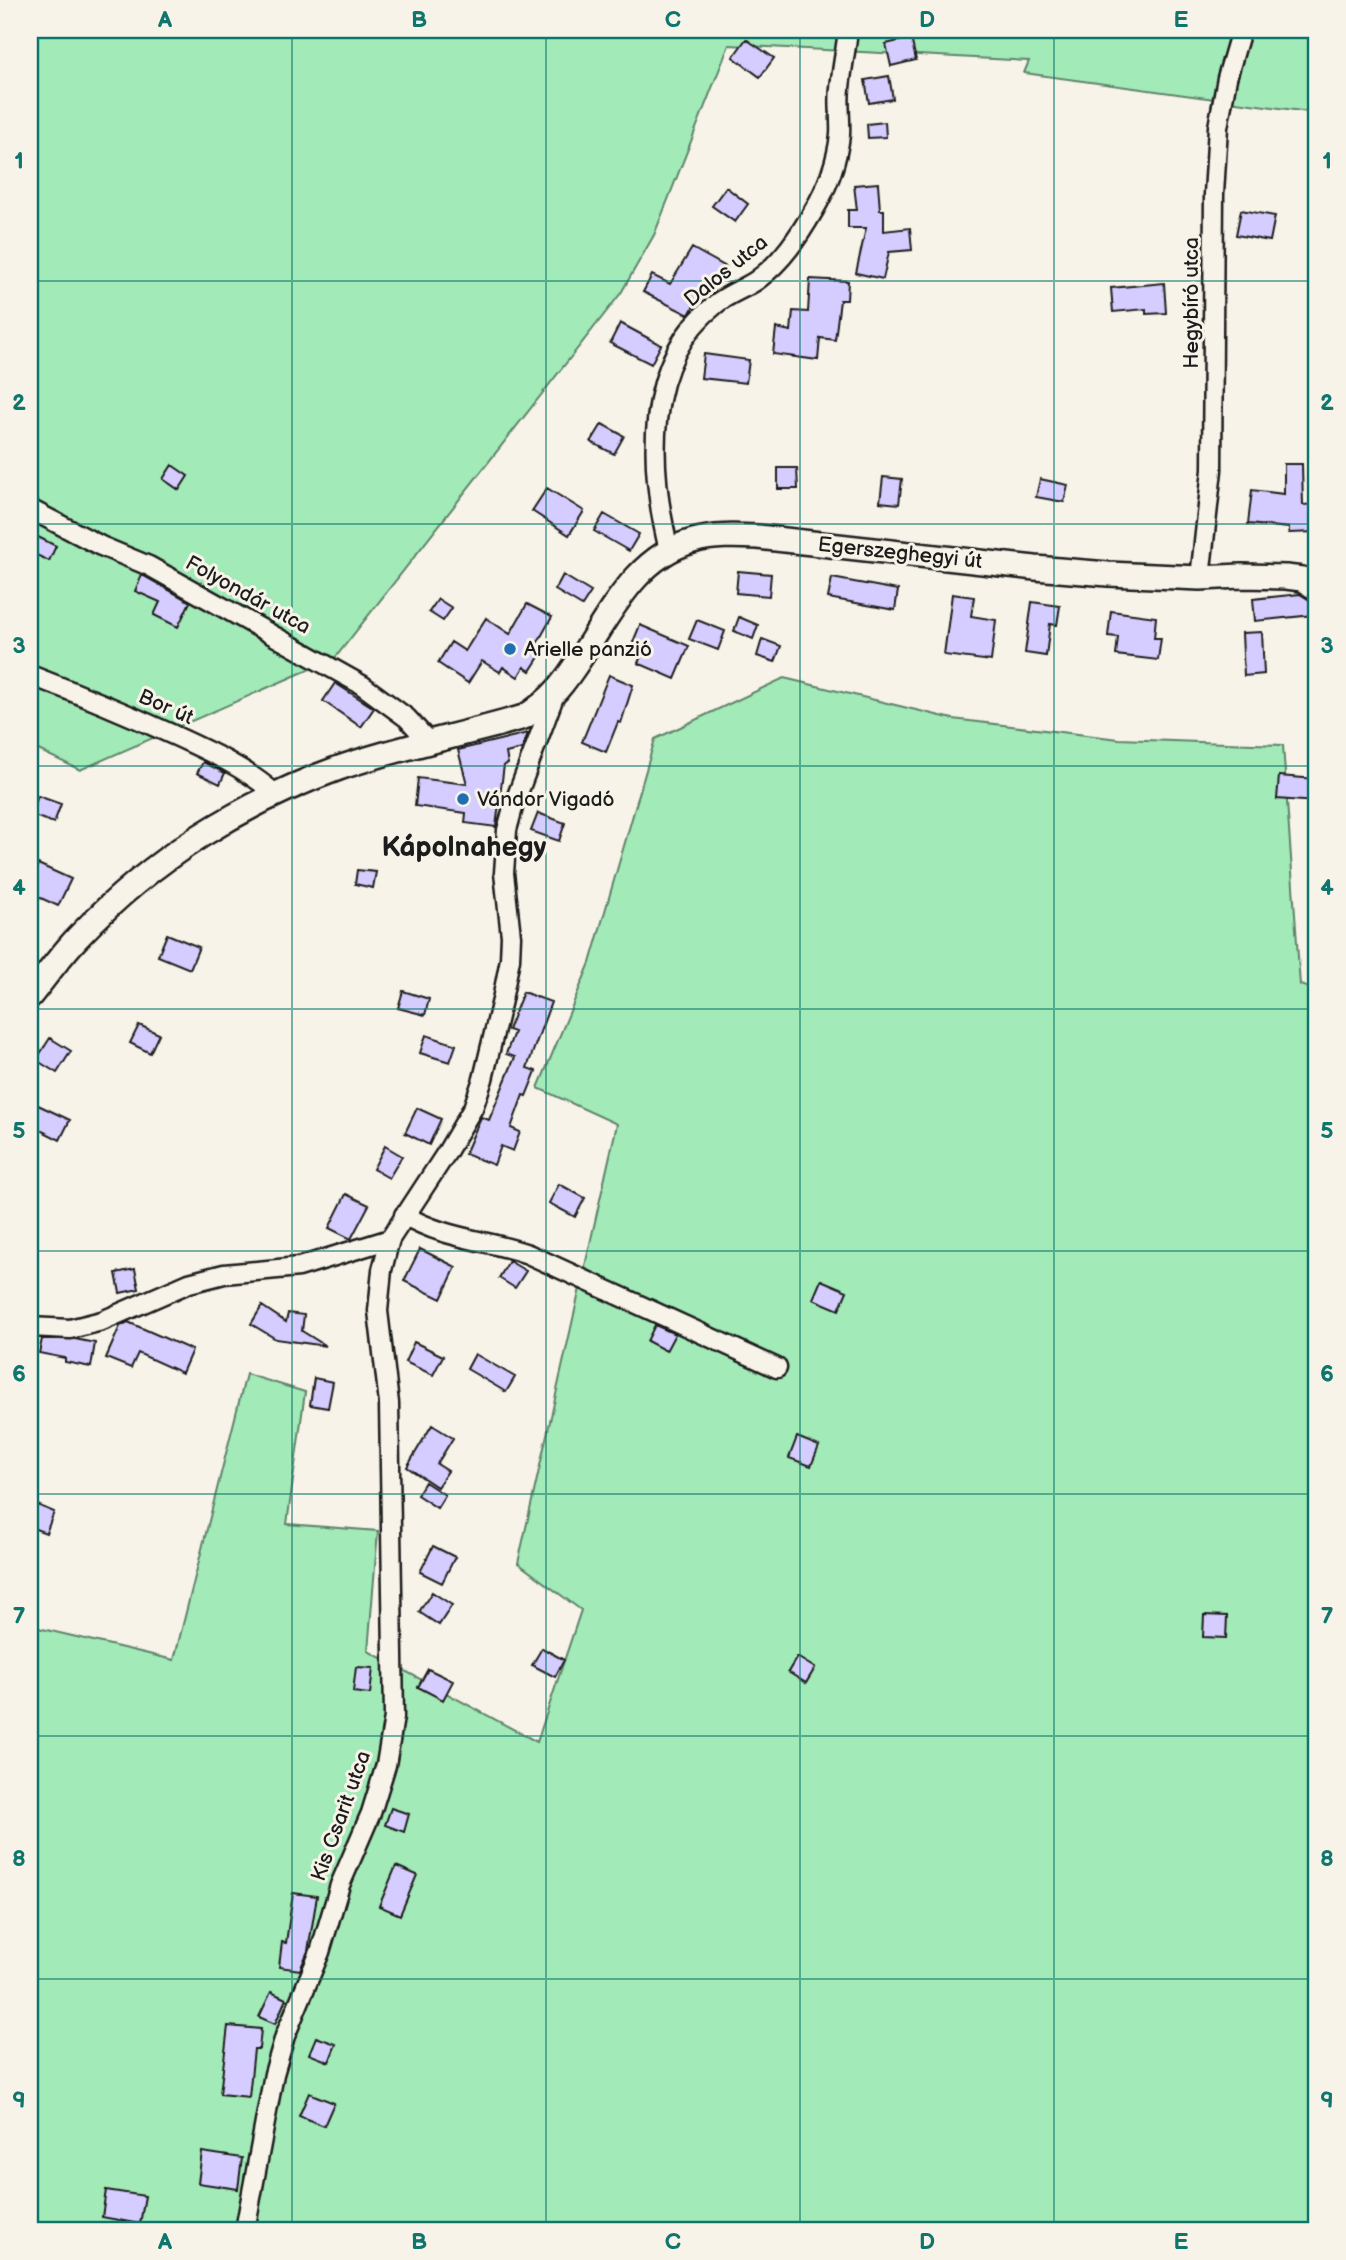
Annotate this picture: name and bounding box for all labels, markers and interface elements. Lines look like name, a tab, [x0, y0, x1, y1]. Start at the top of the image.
text: A	[157, 6, 173, 34]
text: B	[411, 6, 427, 34]
text: C	[665, 6, 681, 34]
text: D	[919, 6, 935, 34]
text: E	[1174, 6, 1189, 34]
text: 1	[14, 147, 24, 175]
text: 1	[1322, 147, 1332, 175]
street label: Dalos utca	[679, 230, 773, 312]
street label: Hegybíró utca	[1179, 237, 1204, 369]
text: 2	[12, 389, 26, 417]
text: 2	[1320, 389, 1334, 417]
street label: Egerszeghegyi út	[817, 532, 984, 574]
street label: Folyondár utca	[181, 550, 315, 640]
text: 3	[12, 632, 26, 660]
text: 3	[1320, 632, 1334, 660]
place label: Arielle panzió	[524, 637, 652, 662]
marker: Arielle panzió	[502, 641, 518, 657]
street label: Bor út	[135, 684, 198, 730]
place label: Vándor Vigadó	[477, 787, 615, 812]
marker: Vándor Vigadó	[455, 791, 471, 807]
district label: Kápolnahegy	[382, 831, 547, 864]
text: 4	[12, 874, 26, 902]
text: 4	[1320, 874, 1334, 902]
text: 5	[12, 1117, 26, 1145]
text: 5	[1320, 1117, 1334, 1145]
text: 6	[12, 1360, 26, 1388]
text: 6	[1320, 1360, 1334, 1388]
text: 7	[13, 1602, 26, 1630]
text: 7	[1321, 1602, 1334, 1630]
street label: Kis Csarit utca	[306, 1747, 376, 1885]
text: 8	[12, 1845, 26, 1873]
text: 8	[1320, 1845, 1334, 1873]
text: 9	[12, 2087, 26, 2115]
text: 9	[1320, 2087, 1334, 2115]
text: A	[157, 2228, 173, 2256]
text: B	[411, 2228, 427, 2256]
text: C	[665, 2228, 681, 2256]
text: D	[919, 2228, 935, 2256]
text: E	[1174, 2228, 1189, 2256]

